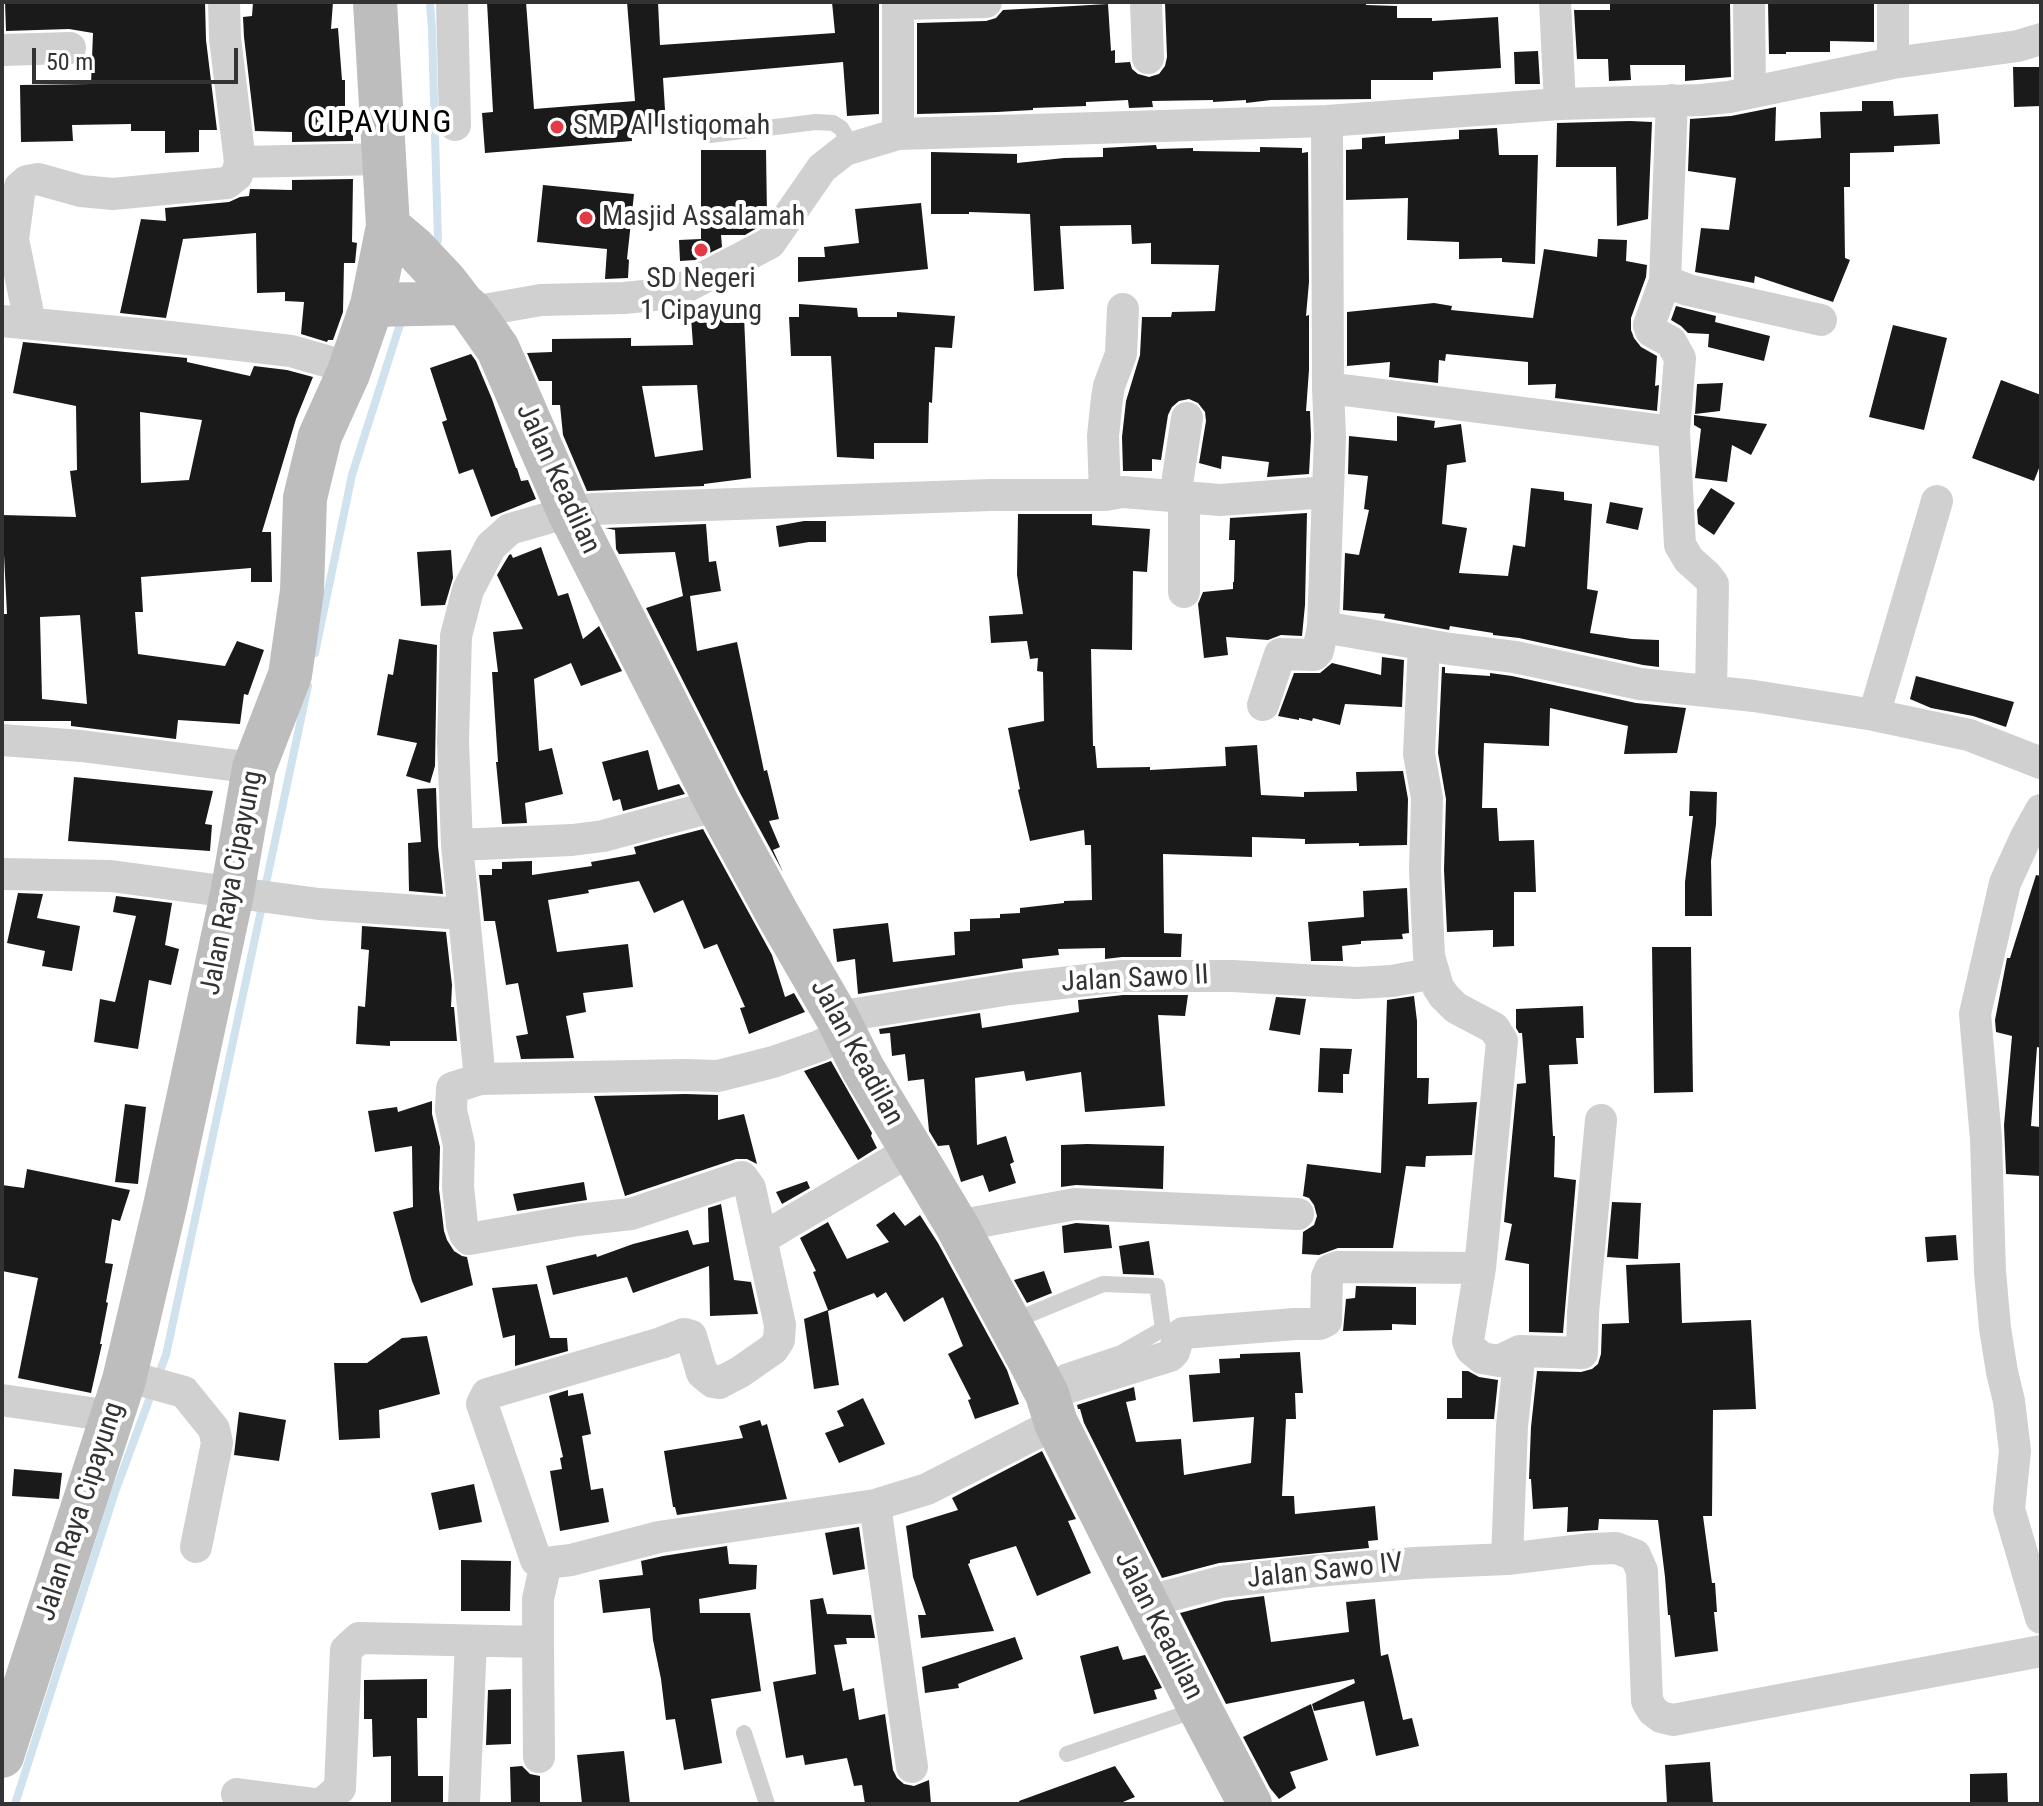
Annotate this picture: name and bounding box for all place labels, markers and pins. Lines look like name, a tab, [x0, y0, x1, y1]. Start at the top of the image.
place label: SMP Al Istiqomah	[573, 110, 770, 144]
marker: SMP Al Istiqomah	[548, 118, 566, 136]
place label: Masjid Assalamah	[602, 201, 805, 235]
marker: Masjid Assalamah	[577, 209, 595, 227]
marker: SD Negeri 1 Cipayung	[692, 241, 710, 259]
place label: SD Negeri 1 Cipayung	[640, 263, 762, 329]

